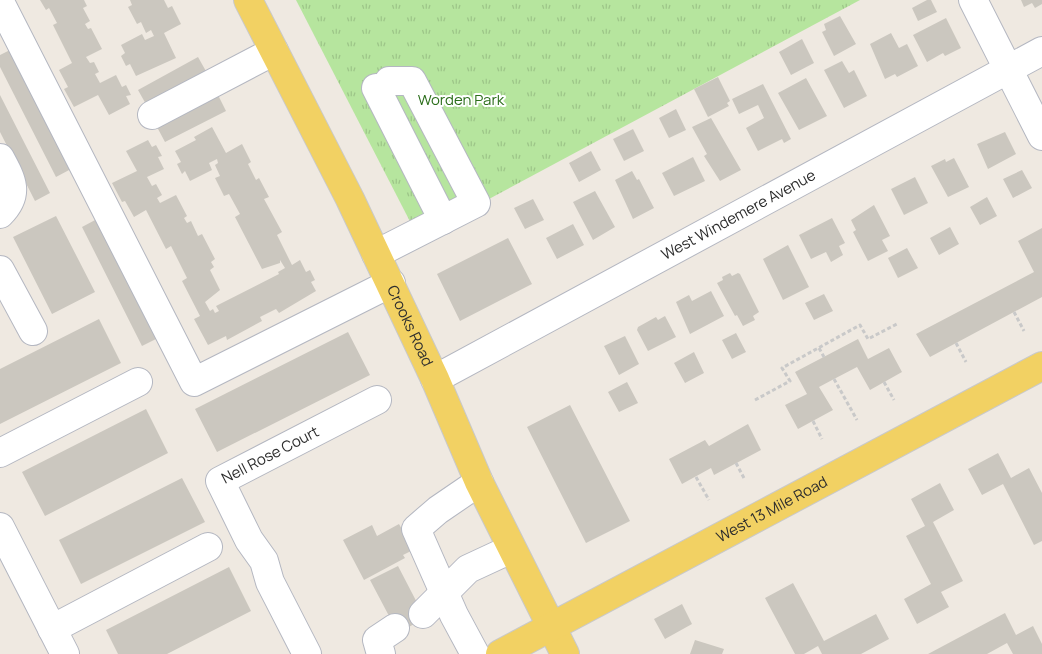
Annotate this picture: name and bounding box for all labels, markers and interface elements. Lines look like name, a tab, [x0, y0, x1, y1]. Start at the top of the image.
park label: Worden Park	[418, 89, 505, 110]
street label: West Windemere Avenue	[658, 164, 819, 265]
street label: Crooks Road	[382, 282, 439, 370]
street label: Nell Rose Court	[218, 421, 322, 488]
street label: West 13 Mile Road	[713, 471, 831, 547]

